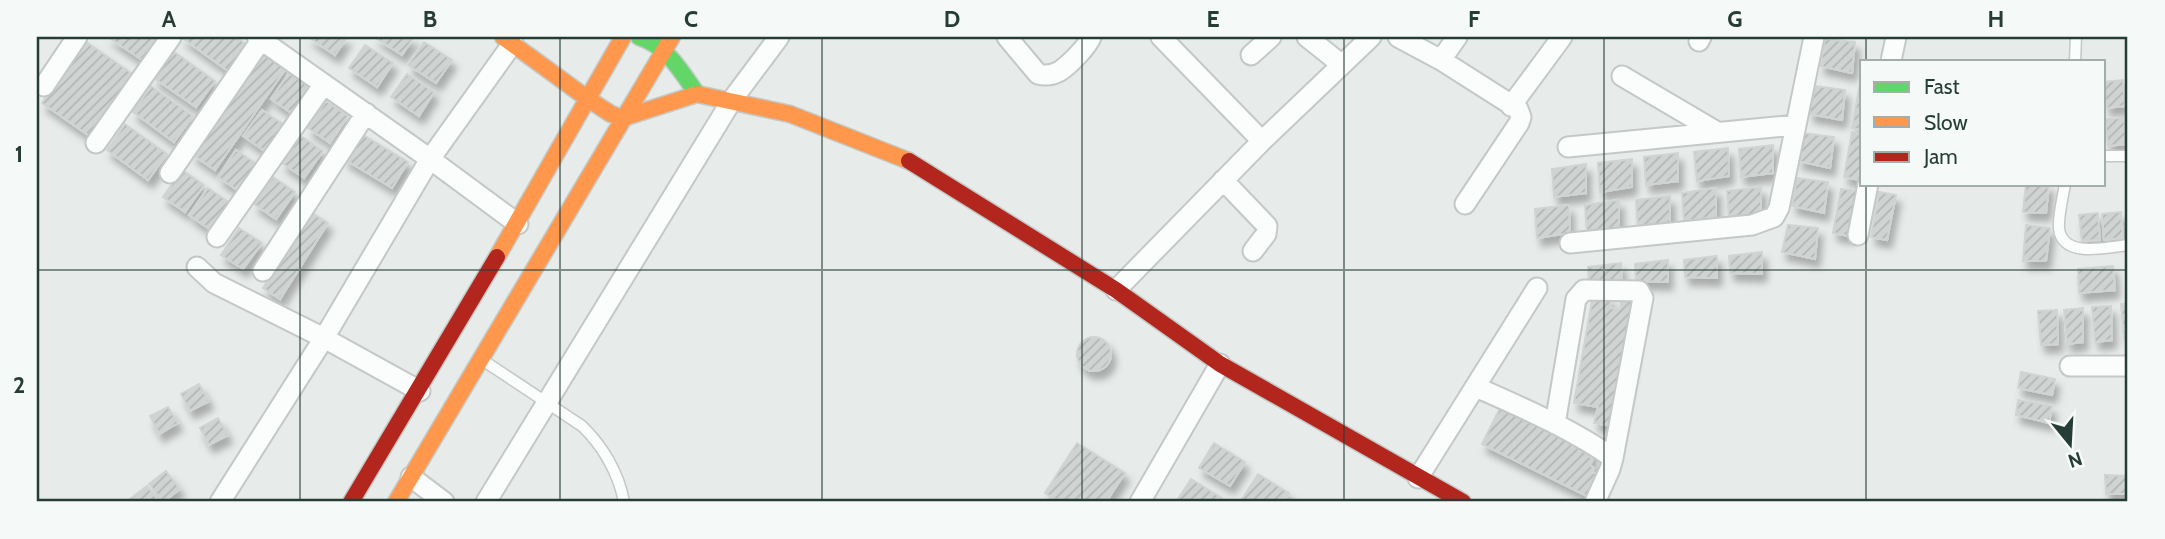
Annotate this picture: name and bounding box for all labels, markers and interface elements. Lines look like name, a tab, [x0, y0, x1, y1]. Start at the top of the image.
text: A	[162, 5, 177, 33]
text: B	[423, 5, 437, 33]
text: C	[684, 5, 698, 33]
text: D	[944, 5, 960, 33]
text: E	[1206, 5, 1220, 33]
text: F	[1468, 5, 1480, 33]
text: G	[1727, 5, 1743, 33]
text: H	[1988, 5, 2004, 33]
legend	[1860, 60, 2106, 186]
text: Fast	[1924, 74, 1960, 99]
text: Slow	[1924, 110, 1968, 135]
text: 1	[15, 140, 23, 168]
text: Jam	[1923, 144, 1958, 169]
text: 2	[13, 371, 25, 399]
north arrow	[2036, 410, 2106, 480]
text: N	[2065, 447, 2085, 473]

